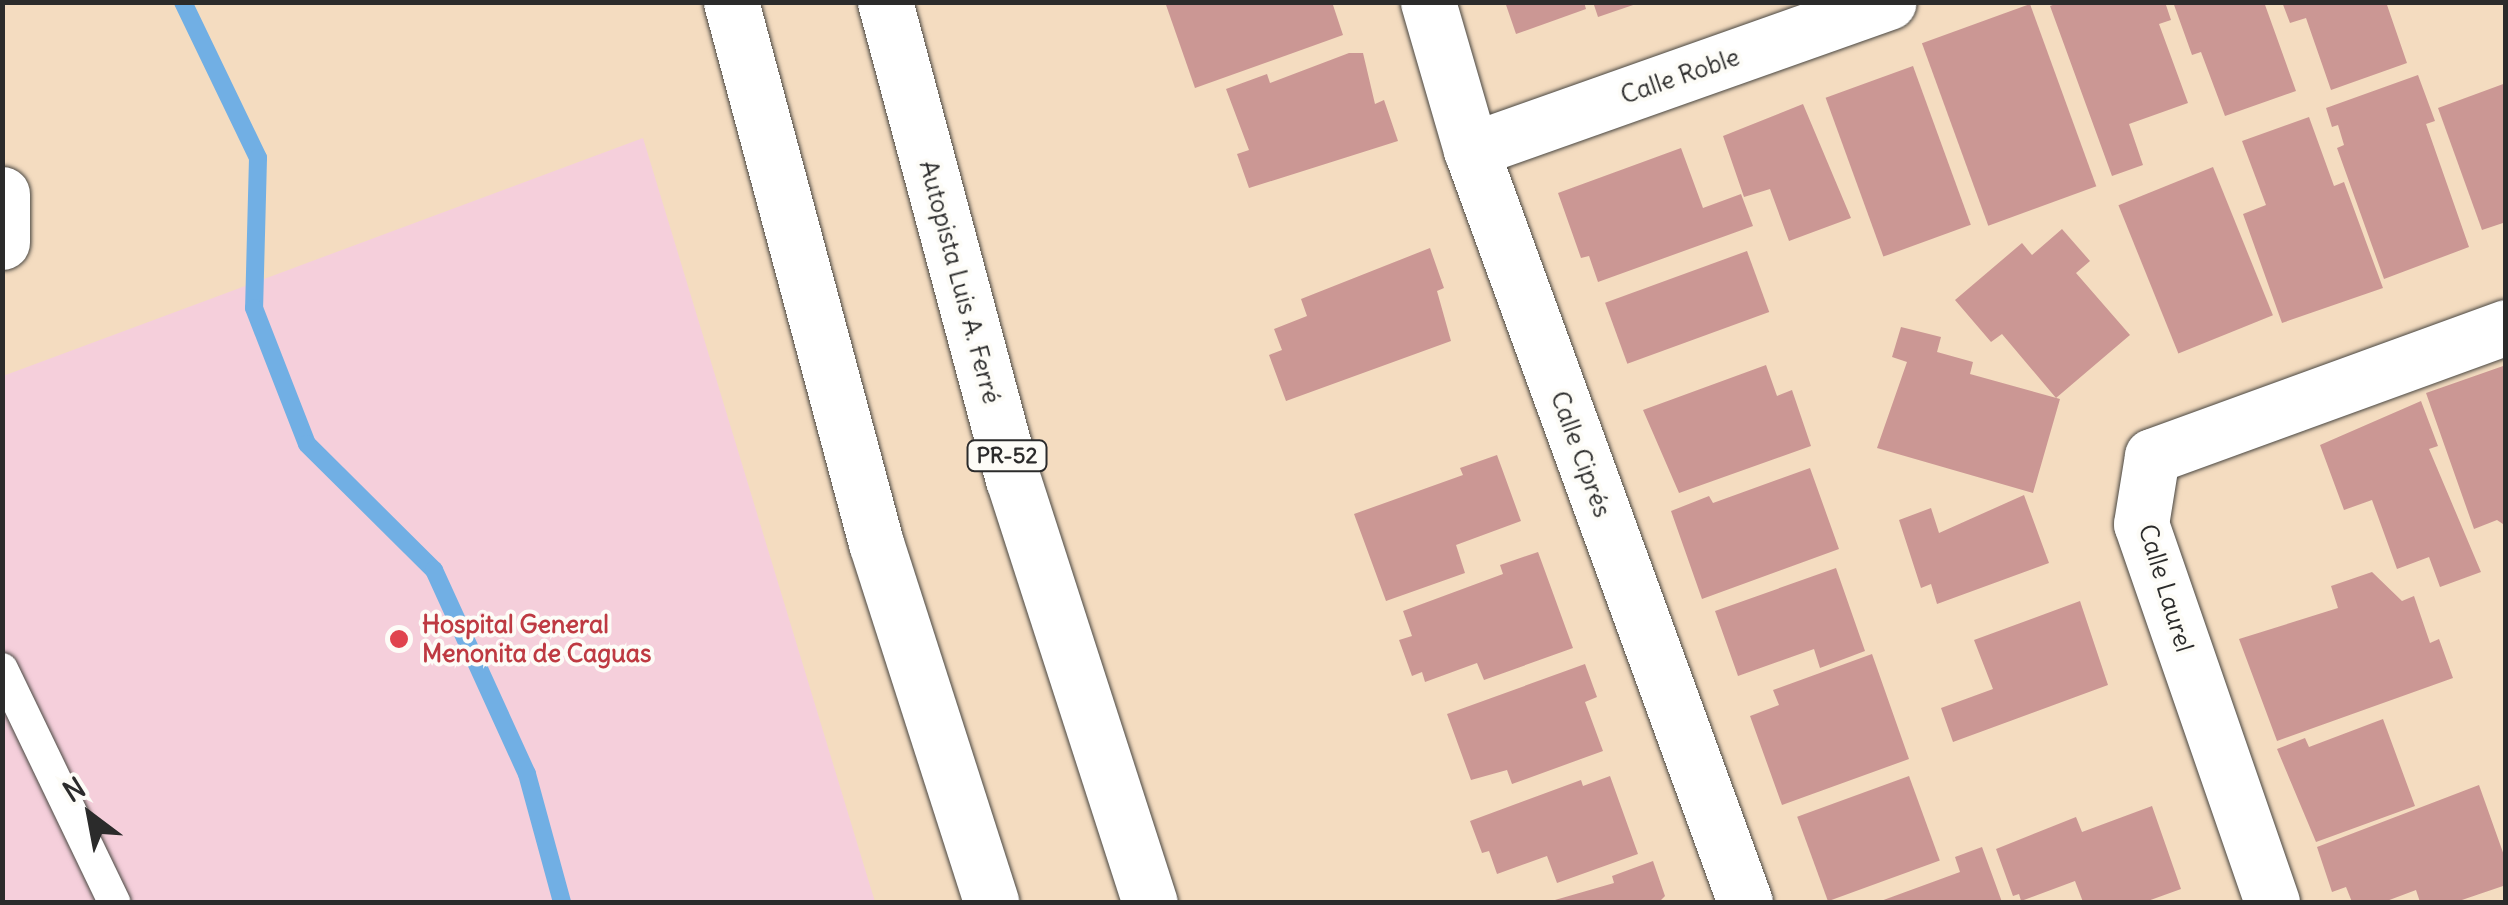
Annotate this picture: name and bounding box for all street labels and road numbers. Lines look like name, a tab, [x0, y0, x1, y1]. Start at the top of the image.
street label: Calle Roble	[1617, 42, 1743, 110]
street label: Autopista Luis A. Ferré	[913, 157, 1007, 407]
street label: Calle Ciprés	[1544, 387, 1618, 521]
road number: PR-52	[964, 439, 1050, 473]
street label: Calle Laurel	[2132, 521, 2200, 655]

